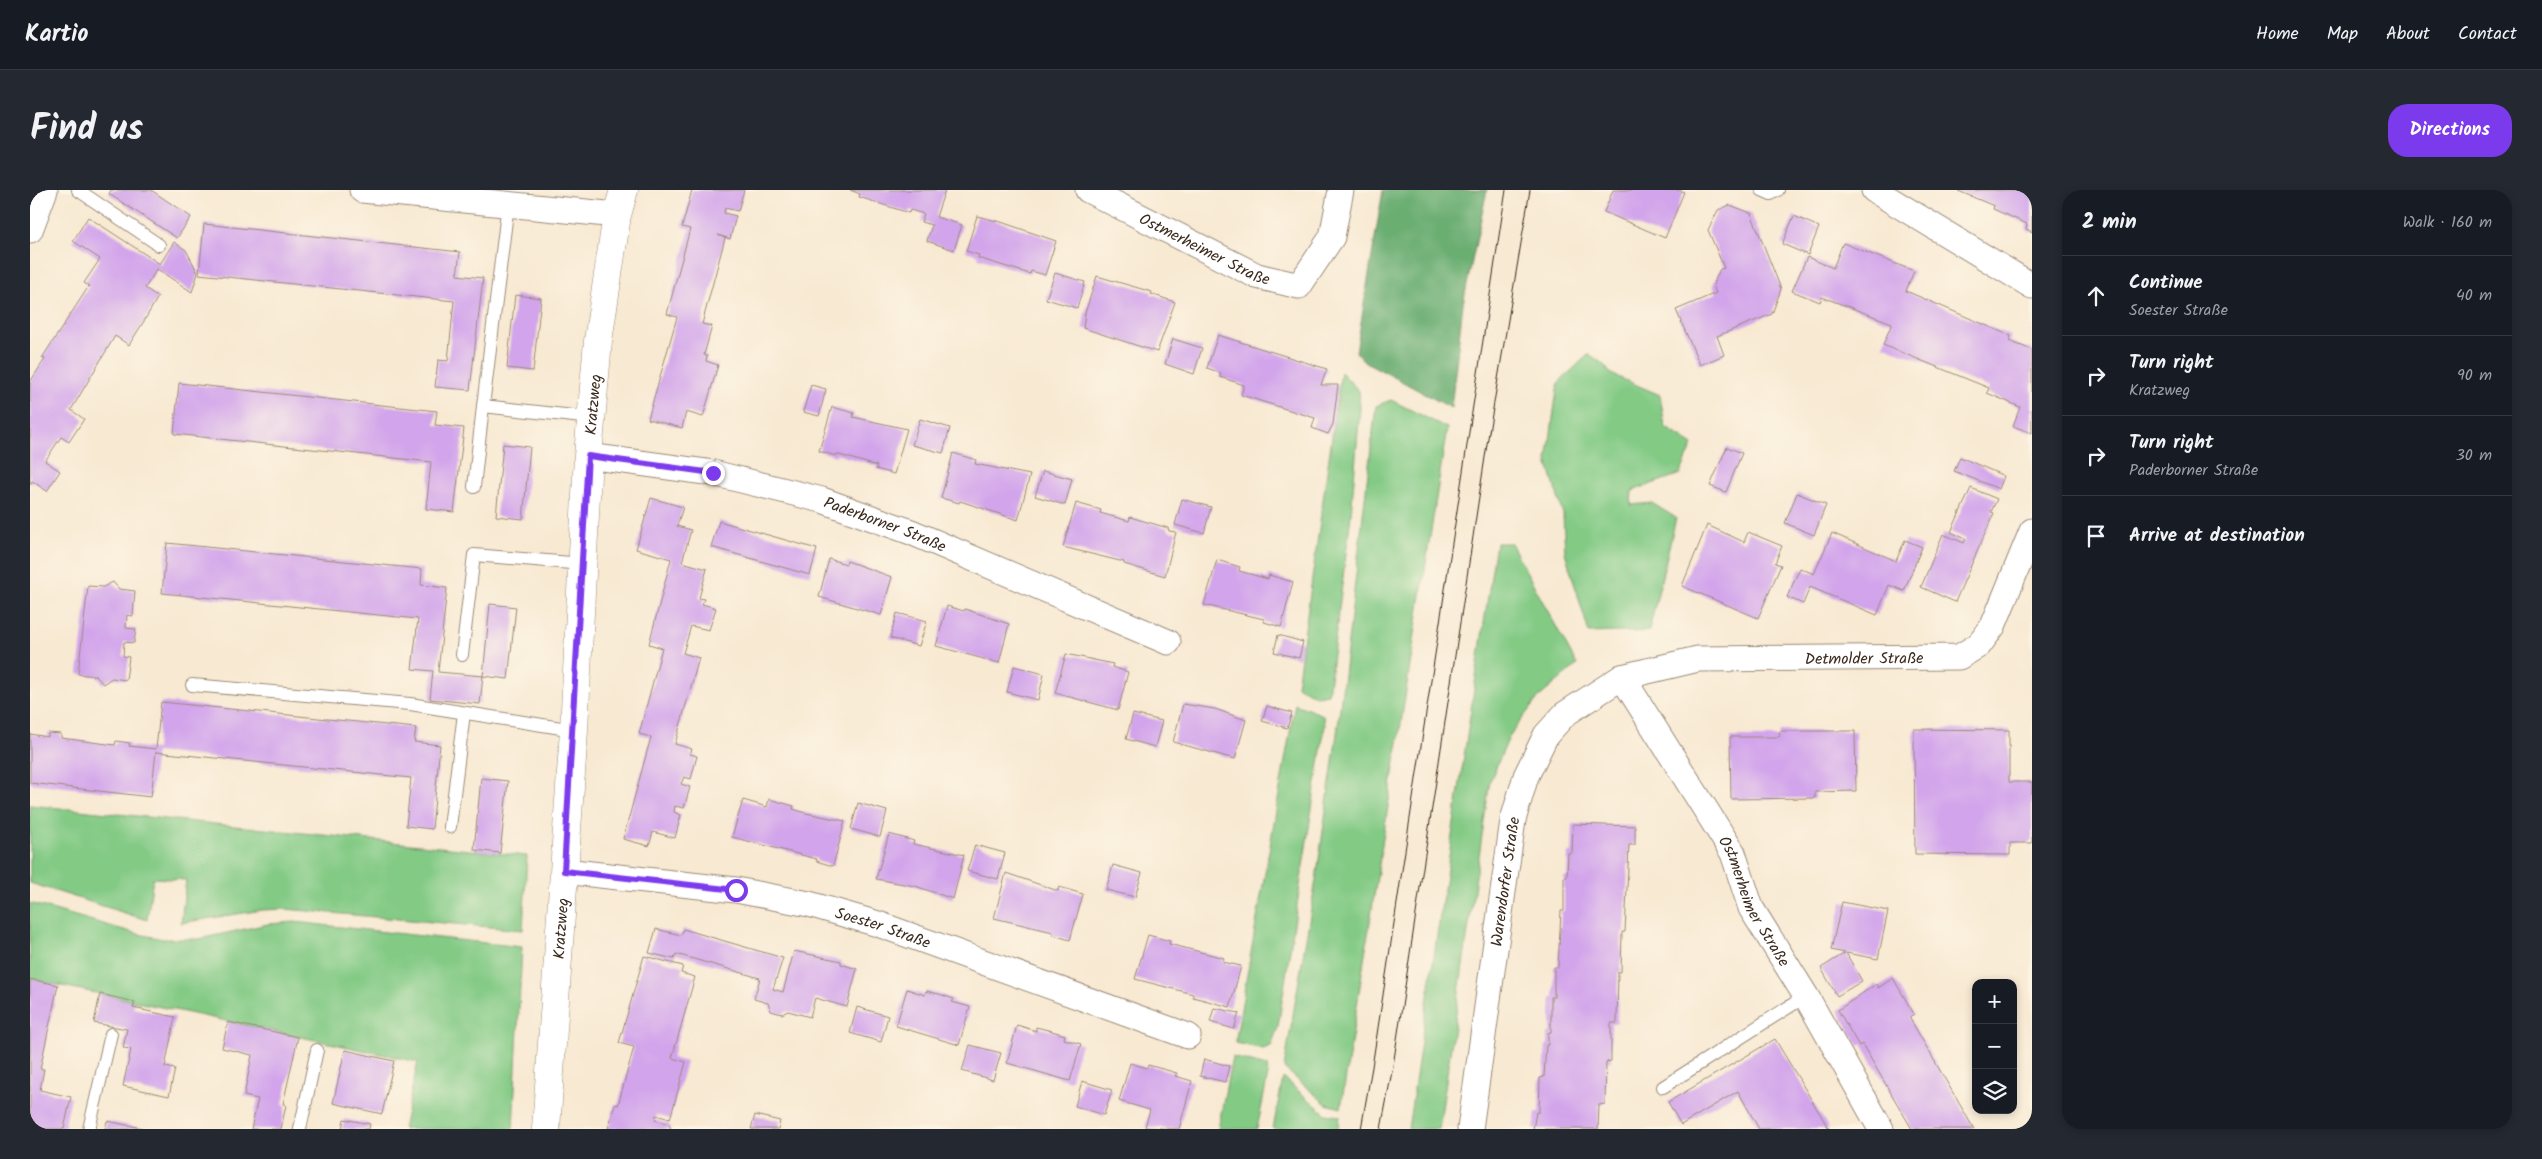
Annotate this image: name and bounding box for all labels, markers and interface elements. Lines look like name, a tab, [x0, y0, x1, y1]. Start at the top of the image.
text: Kartio	[25, 15, 88, 54]
text: Home	[2256, 20, 2299, 49]
text: Map	[2327, 20, 2358, 49]
text: About	[2386, 20, 2430, 49]
text: Contact	[2458, 20, 2517, 49]
text: Find us	[30, 102, 143, 158]
button: Directions	[2388, 104, 2512, 157]
text: 2 min	[2082, 206, 2137, 239]
street label: Ostmerheimer Straße	[1134, 207, 1272, 293]
text: Walk · 160 m	[2403, 210, 2492, 235]
text: Continue	[2129, 268, 2202, 298]
icon: ahead	[2082, 282, 2110, 310]
text: 40 m	[2456, 283, 2492, 308]
text: Soester Straße	[2129, 298, 2228, 323]
text: Turn right	[2129, 348, 2214, 378]
icon: right	[2082, 362, 2110, 390]
text: 90 m	[2457, 363, 2492, 388]
street label: Kratzweg	[579, 373, 609, 436]
text: Kratzweg	[2129, 378, 2190, 403]
text: Turn right	[2129, 428, 2214, 458]
icon: right	[2082, 442, 2110, 470]
text: 30 m	[2456, 443, 2492, 468]
text: Paderborner Straße	[2129, 458, 2258, 483]
route end	[702, 462, 725, 485]
street label: Paderborner Straße	[820, 491, 950, 560]
text: Arrive at destination	[2129, 521, 2305, 551]
icon: arrive	[2082, 522, 2110, 550]
street label: Detmolder Straße	[1805, 646, 1924, 672]
street label: Warendorfer Straße	[1485, 815, 1527, 948]
street label: Ostmerheimer Straße	[1711, 831, 1796, 972]
route start	[725, 879, 748, 902]
street label: Kratzweg	[547, 897, 576, 960]
street label: Soester Straße	[832, 901, 934, 956]
map controls	[1972, 979, 2017, 1114]
button: +	[1972, 979, 2017, 1024]
button: −	[1972, 1024, 2017, 1069]
button: layers	[1972, 1069, 2017, 1114]

